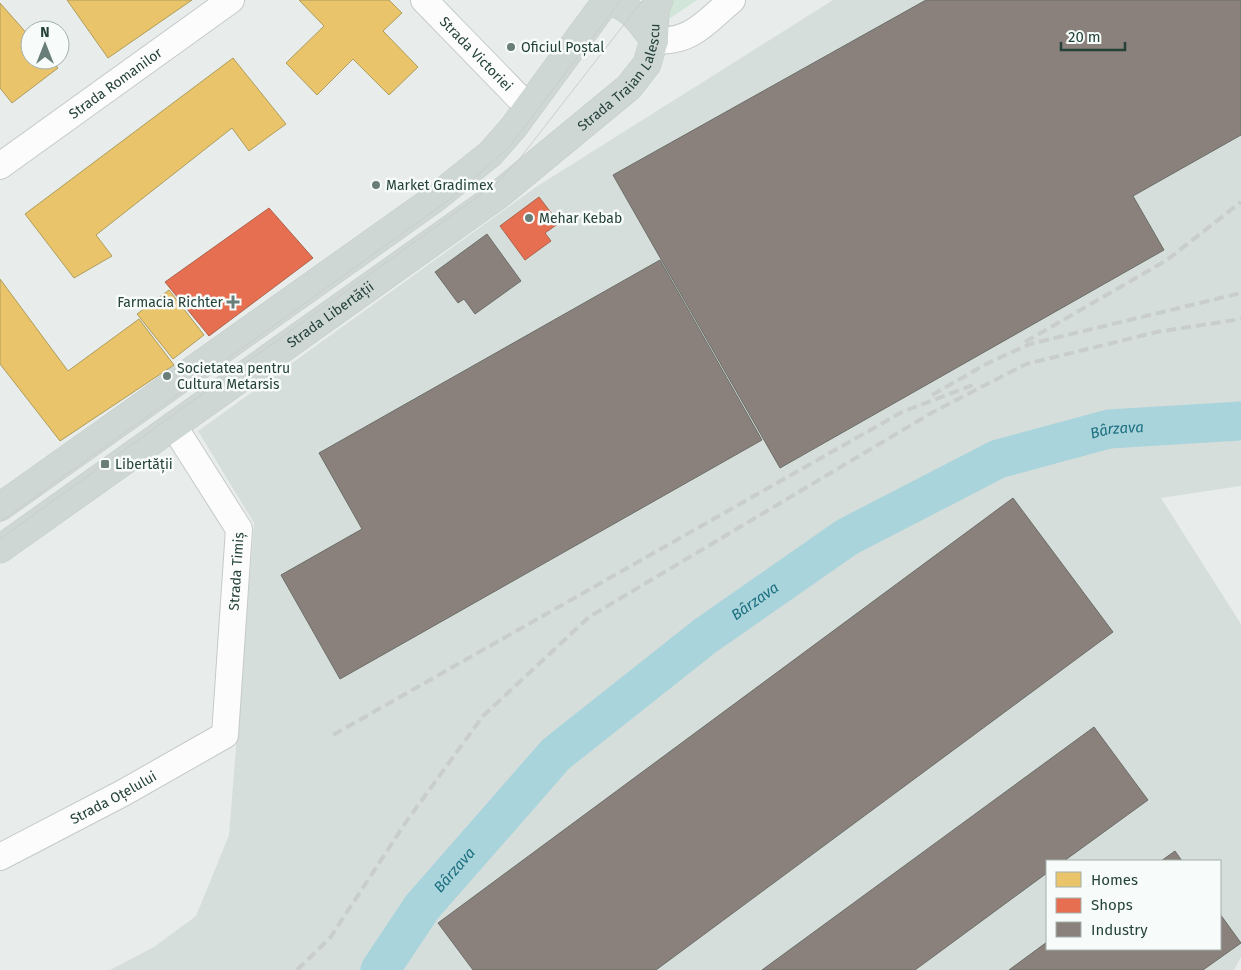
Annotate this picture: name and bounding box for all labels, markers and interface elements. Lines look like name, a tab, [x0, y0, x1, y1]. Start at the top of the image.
street label: Strada Victoriei	[436, 13, 516, 95]
north arrow	[20, 20, 70, 70]
scale bar	[1061, 20, 1125, 52]
street label: Strada Traian Lalescu	[574, 23, 664, 135]
text: N	[40, 24, 50, 41]
text: 20 m	[1068, 28, 1101, 46]
place label: Oficiul Poștal	[521, 39, 604, 57]
marker: Oficiul Poștal	[505, 41, 517, 53]
street label: Strada Romanilor	[66, 44, 166, 123]
place label: Market Gradimex	[386, 177, 494, 194]
marker: Market Gradimex	[370, 179, 382, 191]
place label: Mehar Kebab	[539, 210, 622, 227]
marker: Mehar Kebab	[523, 212, 535, 224]
street label: Strada Libertății	[284, 278, 377, 352]
place label: Farmacia Richter	[117, 294, 224, 311]
marker: Farmacia Richter	[227, 296, 239, 308]
place label: Societatea pentru Cultura Metarsis	[177, 360, 290, 393]
marker: Societatea pentru Cultura Metarsis	[161, 370, 173, 382]
water label: Bârzava	[1088, 418, 1144, 443]
place label: Libertății	[115, 456, 173, 474]
marker: Libertății	[99, 458, 111, 470]
street label: Strada Timiș	[225, 531, 249, 611]
water label: Bârzava	[728, 578, 782, 624]
street label: Strada Oțelului	[67, 768, 160, 828]
water label: Bârzava	[430, 844, 479, 896]
legend	[1046, 860, 1221, 950]
text: Homes	[1091, 871, 1138, 889]
text: Shops	[1091, 896, 1133, 914]
text: Industry	[1091, 921, 1148, 939]

